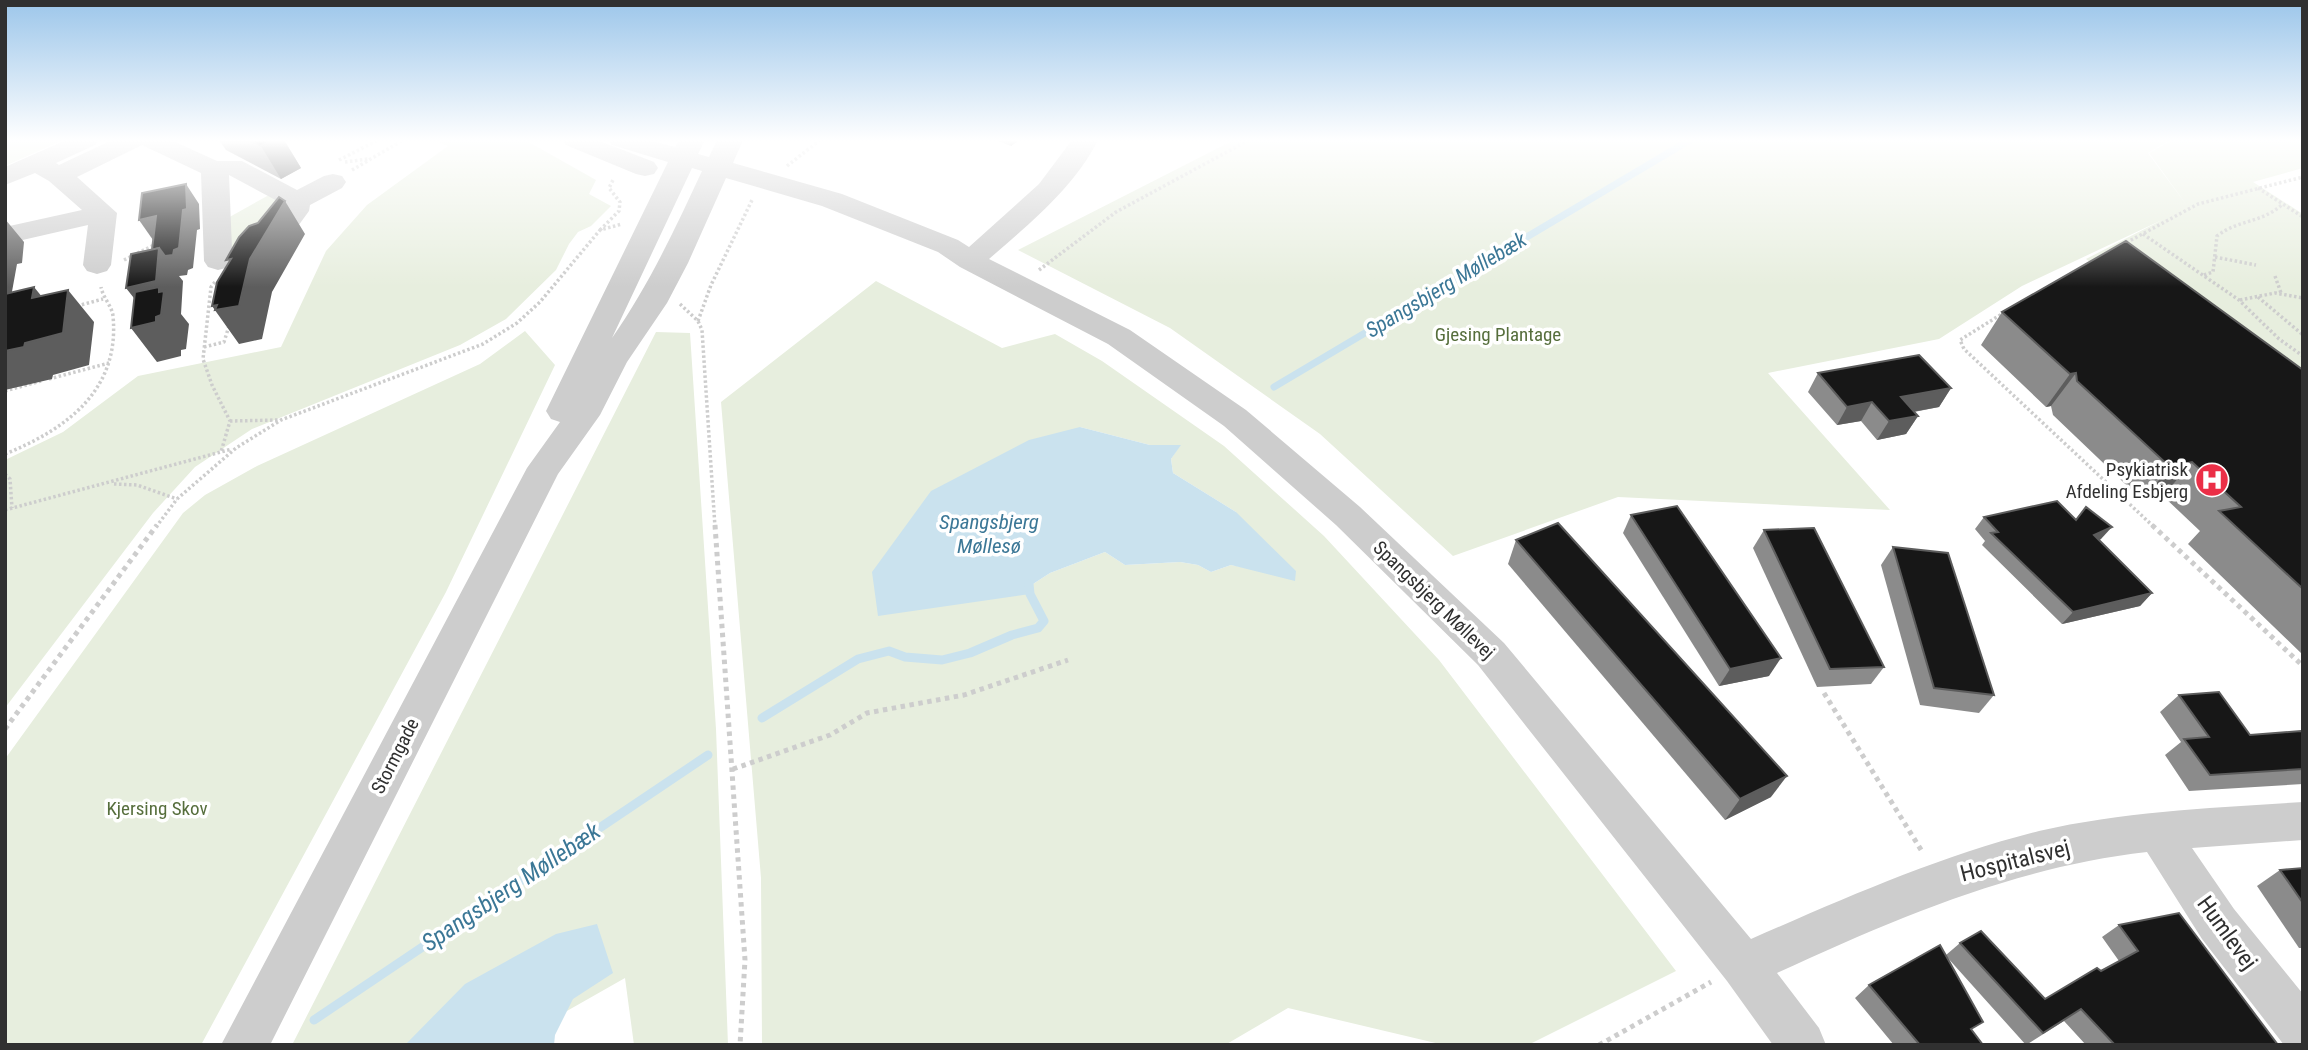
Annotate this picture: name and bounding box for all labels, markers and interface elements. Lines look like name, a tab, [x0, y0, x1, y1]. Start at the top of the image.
water label: Spangsbjerg Møllebæk	[1361, 227, 1531, 342]
park label: Gjesing Plantage	[1435, 323, 1561, 346]
place label: Psykiatrisk Afdeling Esbjerg	[2066, 458, 2188, 503]
hospital icon: Psykiatrisk Afdeling Esbjerg	[2193, 461, 2231, 499]
water label: Spangsbjerg Møllesø	[939, 510, 1039, 558]
street label: Spangsbjerg Møllevej	[1368, 536, 1500, 664]
street label: Stormgade	[366, 714, 424, 798]
park label: Kjersing Skov	[106, 797, 208, 820]
water label: Spangsbjerg Møllebæk	[416, 817, 606, 957]
street label: Hospitalsvej	[1957, 834, 2073, 888]
street label: Humlevej	[2191, 891, 2263, 975]

